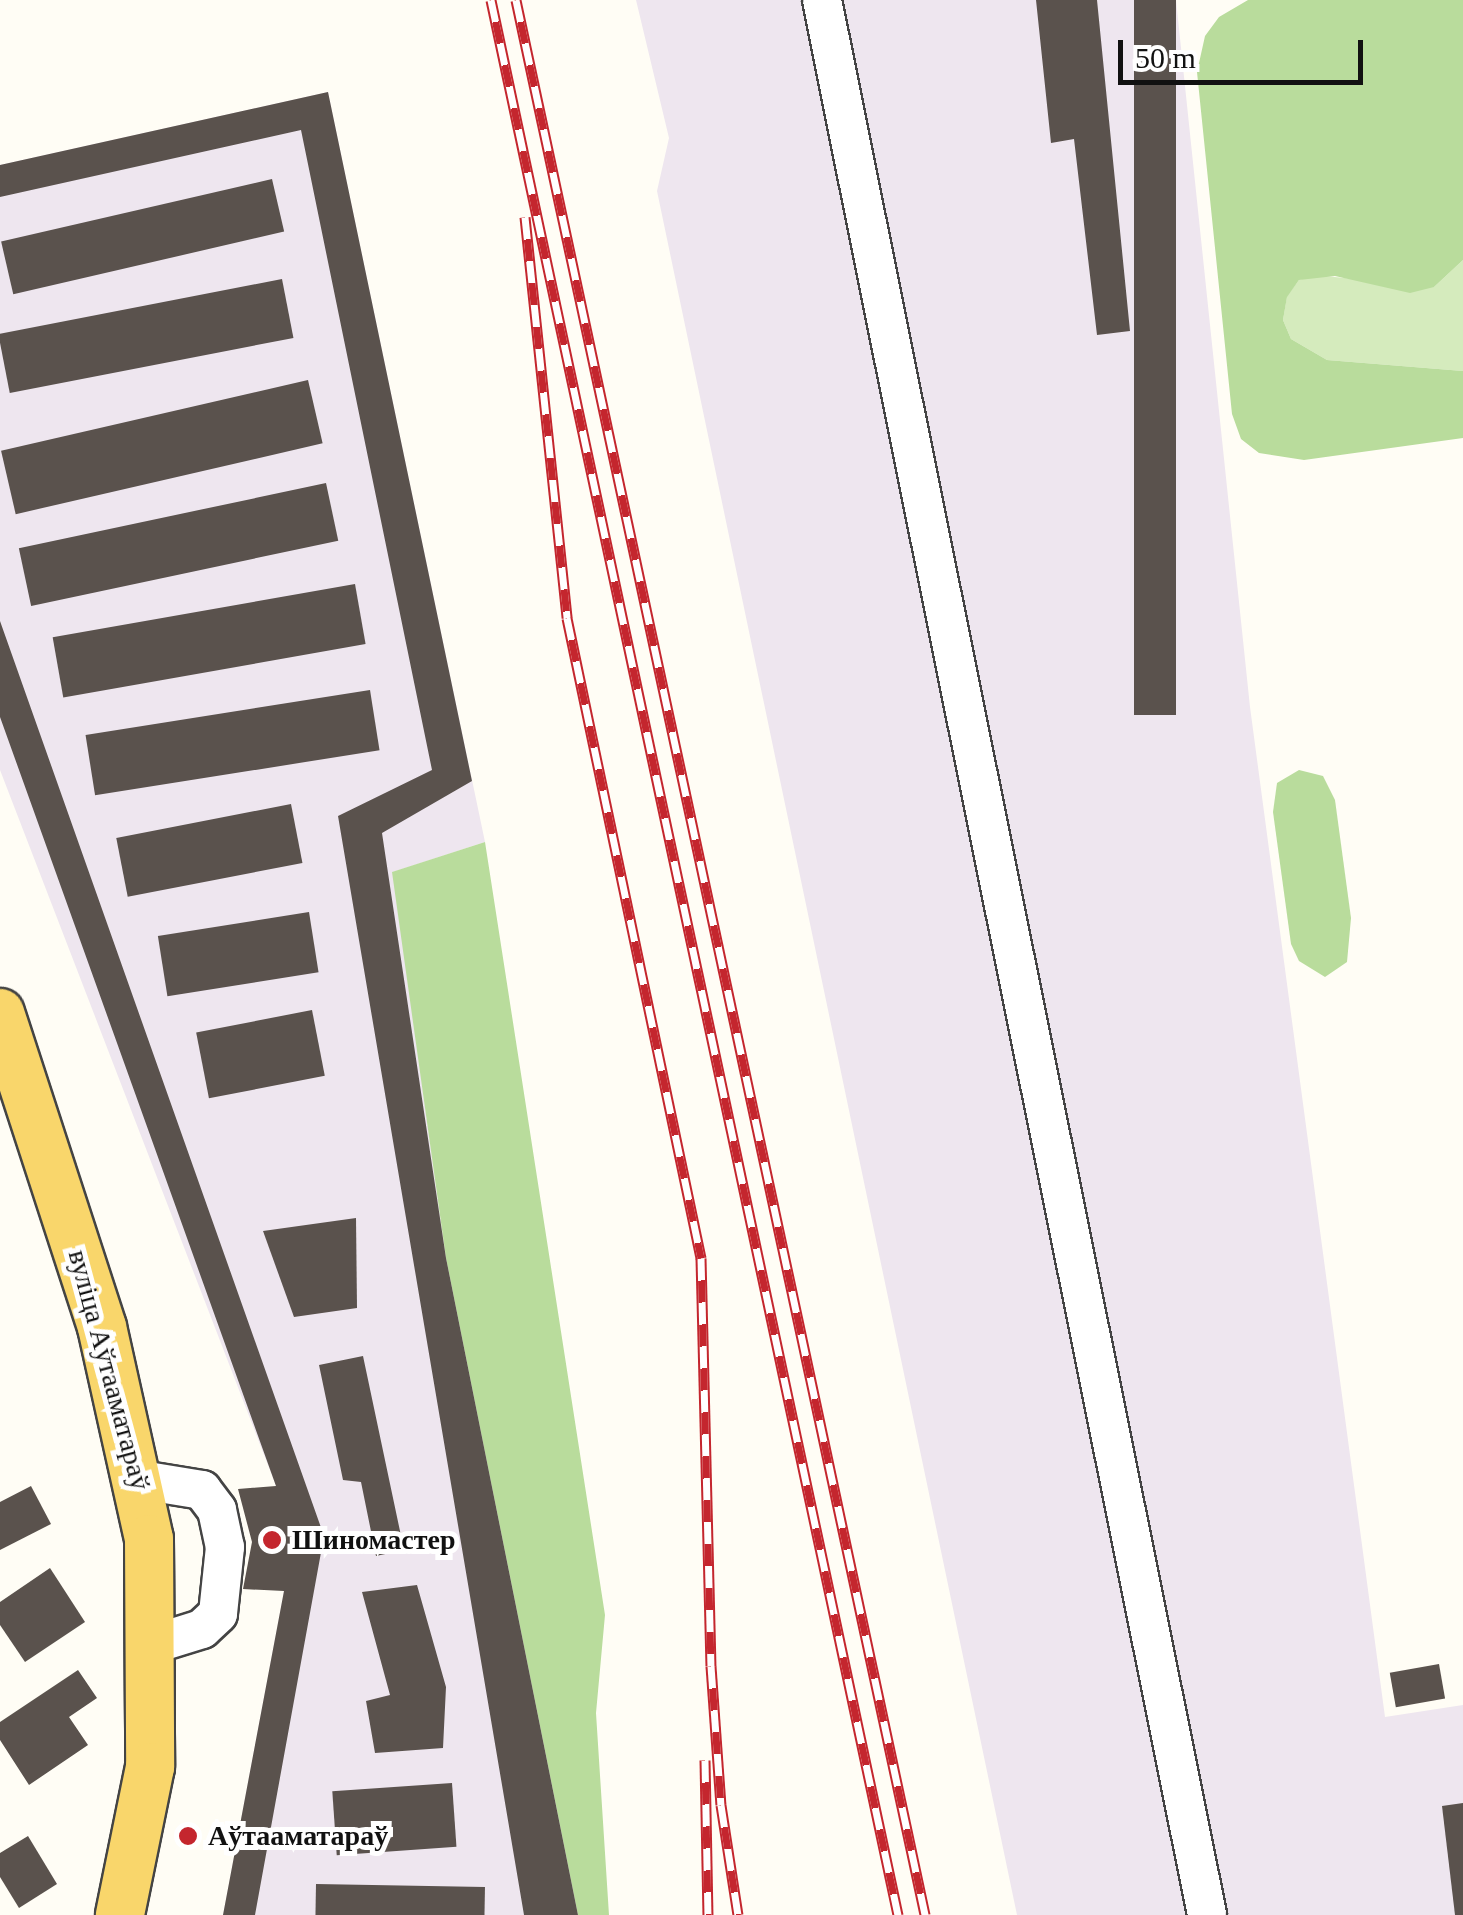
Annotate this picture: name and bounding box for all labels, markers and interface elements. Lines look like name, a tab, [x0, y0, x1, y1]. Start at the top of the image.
scale bar	[1123, 20, 1368, 82]
text: 50 m	[1135, 41, 1196, 74]
street label: вуліца Аўтааматараў	[61, 1246, 157, 1494]
place label: Шиномастер	[292, 1523, 456, 1557]
marker: Шиномастер	[261, 1529, 283, 1551]
place label: Аўтааматараў	[208, 1819, 388, 1853]
marker: Аўтааматараў	[177, 1825, 199, 1847]

